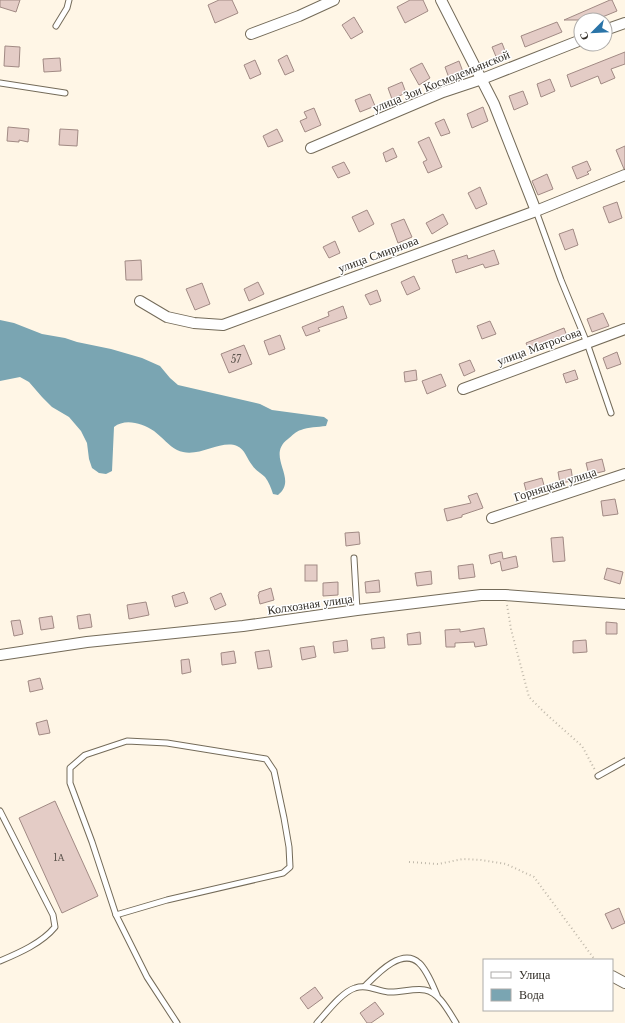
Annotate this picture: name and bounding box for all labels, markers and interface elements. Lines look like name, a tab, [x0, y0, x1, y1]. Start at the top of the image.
north arrow	[573, 12, 613, 52]
text: С	[576, 30, 592, 43]
street label: улица Зои Космодемьянской	[370, 46, 512, 115]
street label: улица Смирнова	[336, 232, 421, 275]
street label: улица Матросова	[495, 324, 584, 368]
house number: 57	[231, 353, 242, 366]
street label: Горняцкая улица	[512, 463, 599, 504]
street label: Колхозная улица	[266, 591, 354, 617]
house number: 1А	[53, 851, 66, 864]
legend	[483, 959, 613, 1011]
text: Улица	[519, 967, 551, 982]
text: Вода	[519, 987, 545, 1002]

